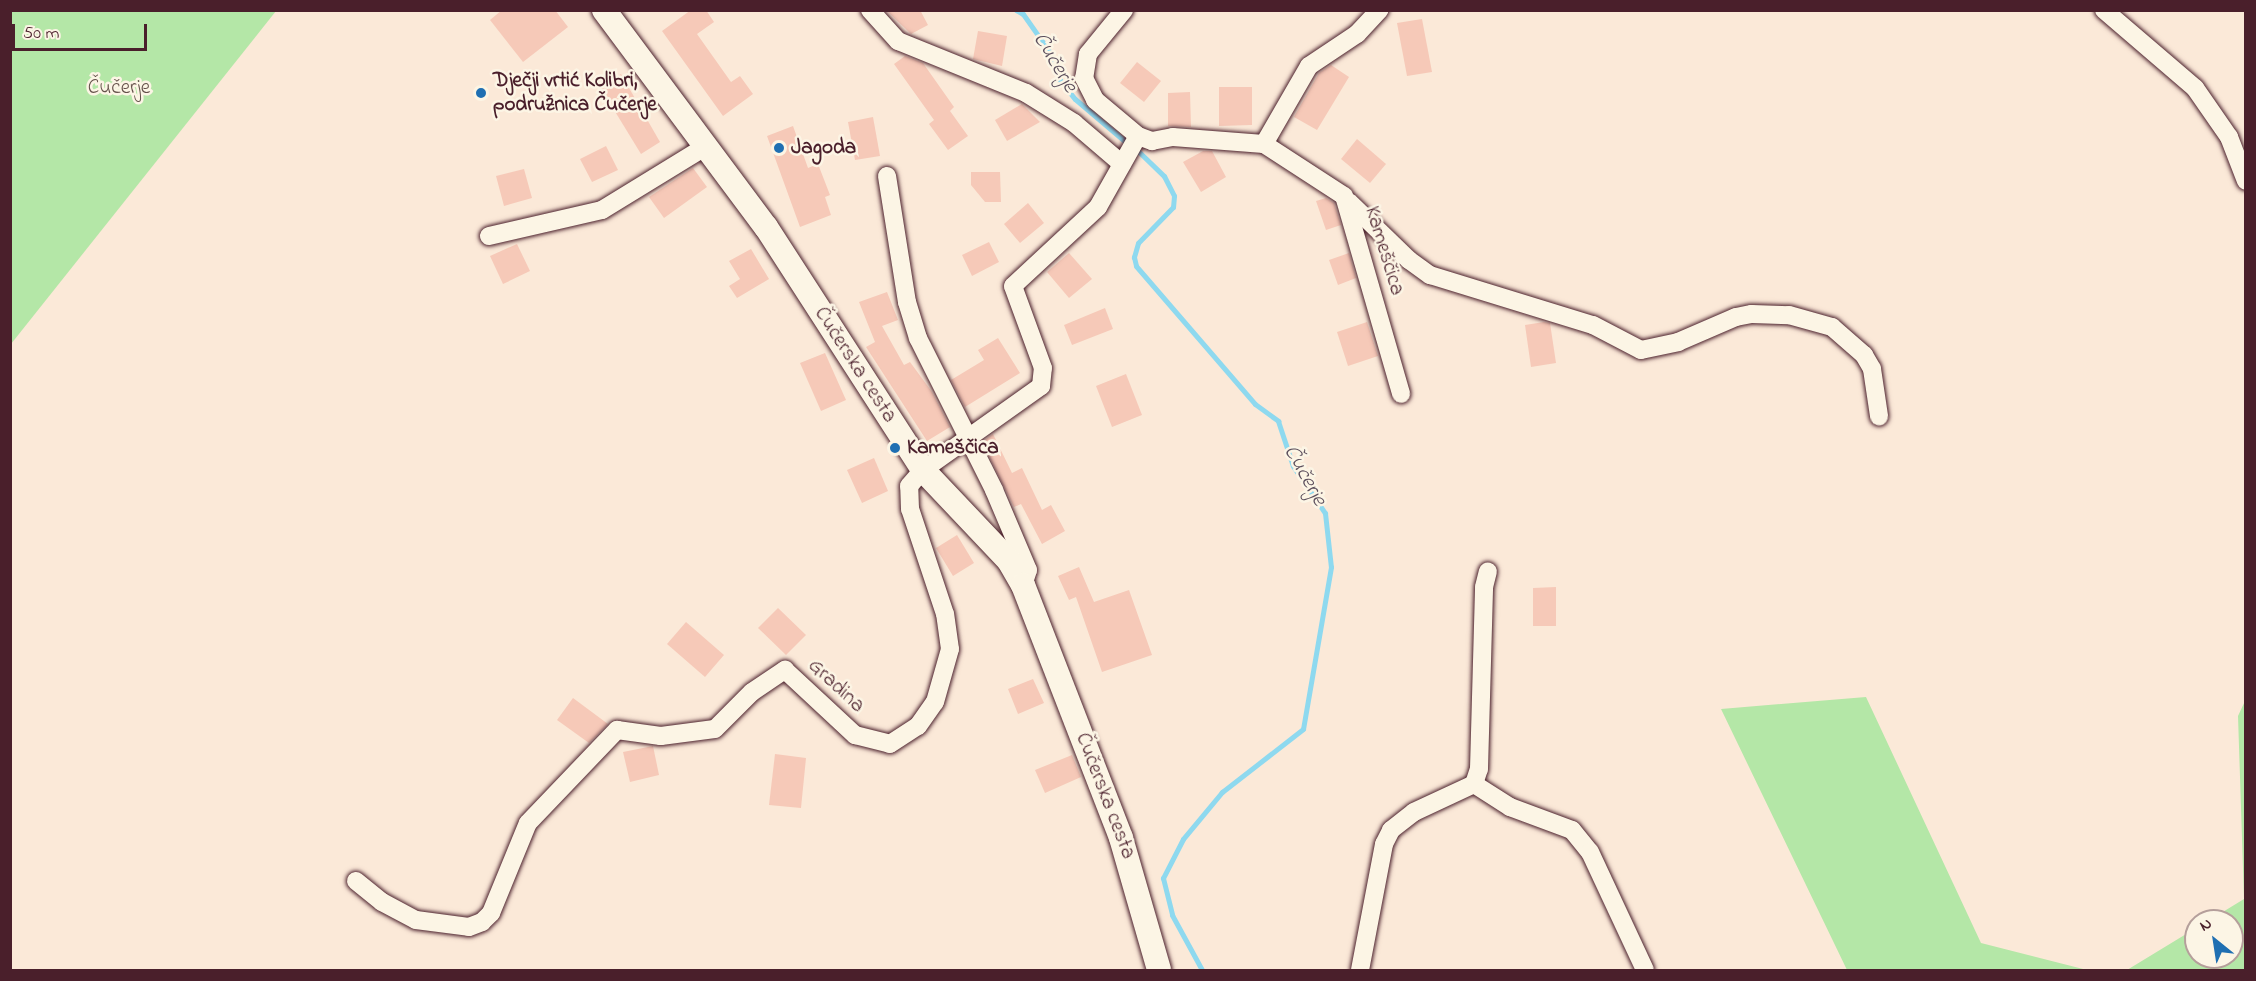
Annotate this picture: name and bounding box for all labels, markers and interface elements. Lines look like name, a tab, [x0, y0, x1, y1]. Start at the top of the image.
scale bar	[15, 12, 150, 50]
text: 50 m	[23, 21, 60, 47]
water label: Čučerje	[1026, 28, 1082, 98]
place label: Dječji vrtić Kolibri, podružnica Čučerje	[493, 68, 657, 118]
park label: Čučerje	[88, 75, 150, 101]
marker: Dječji vrtić Kolibri, podružnica Čučerje	[474, 86, 488, 100]
place label: Jagoda	[791, 135, 856, 161]
marker: Jagoda	[772, 141, 786, 155]
street label: Kameščica	[1359, 203, 1409, 299]
street label: Čučerska cesta	[808, 302, 902, 428]
place label: Kameščica	[907, 435, 999, 461]
marker: Kameščica	[888, 441, 902, 455]
water label: Čučerje	[1277, 441, 1331, 511]
street label: Gradina	[802, 653, 870, 719]
street label: Čučerska cesta	[1069, 729, 1141, 863]
north arrow	[2184, 909, 2244, 969]
text: N	[2195, 912, 2217, 938]

